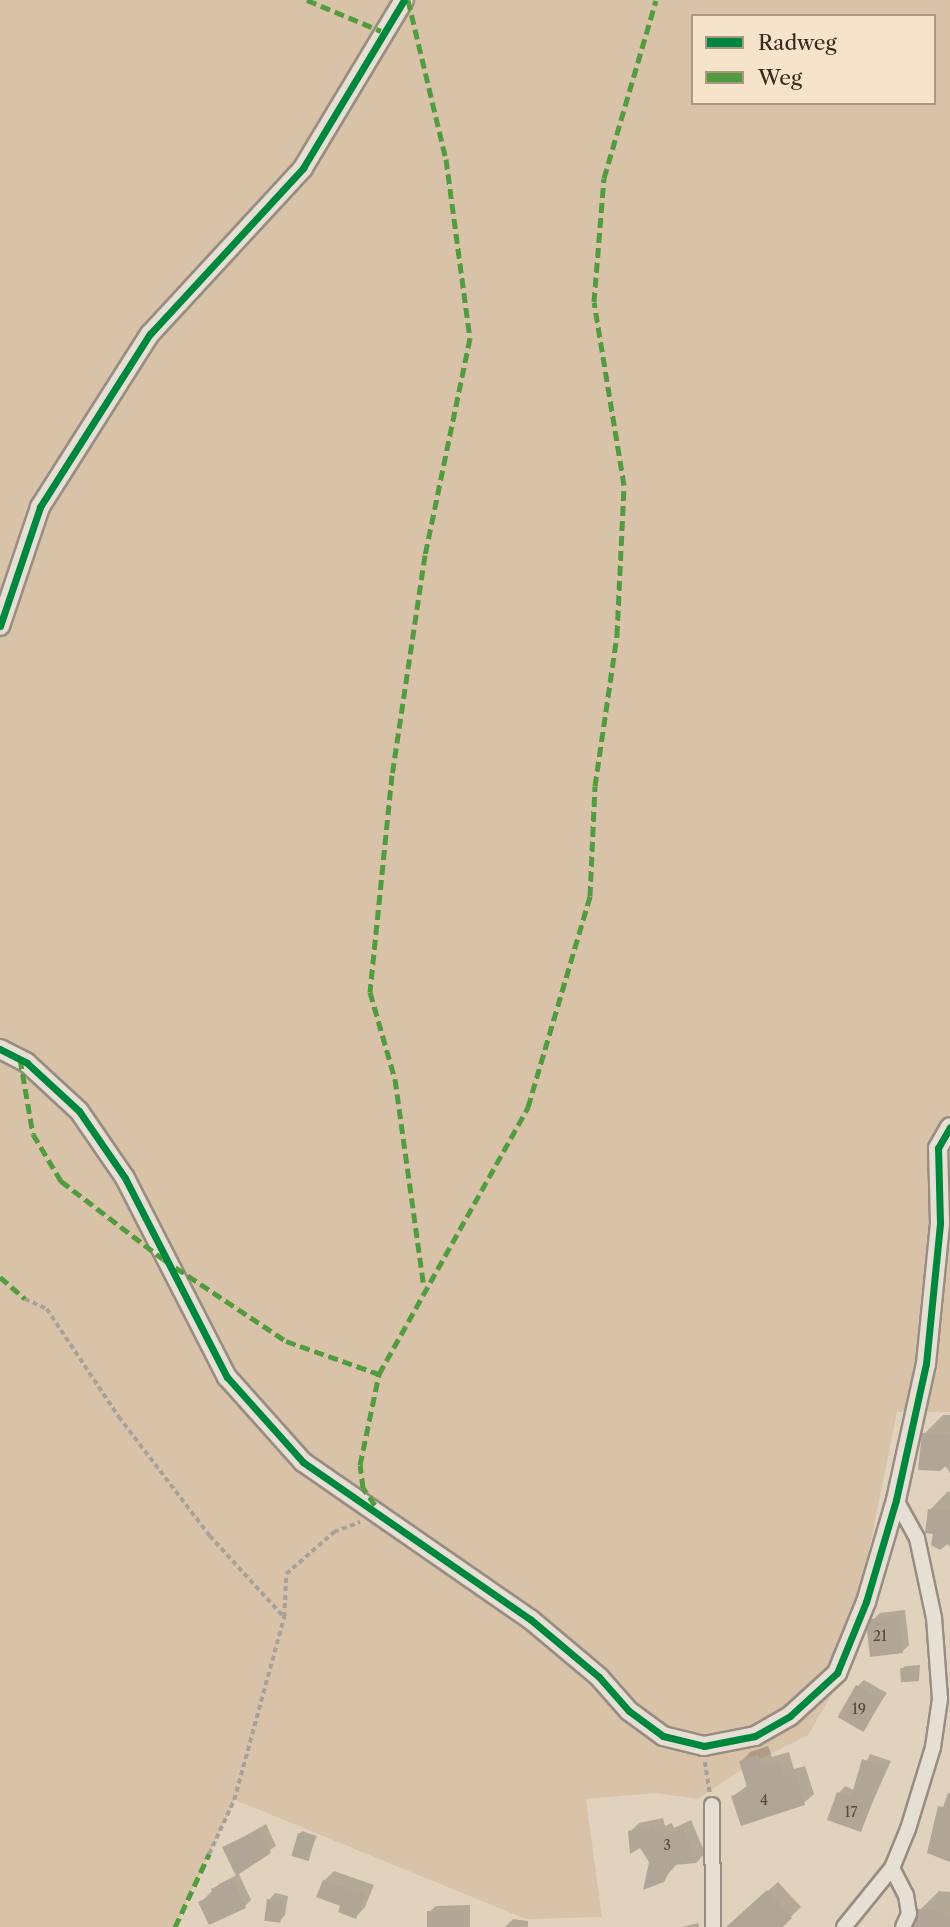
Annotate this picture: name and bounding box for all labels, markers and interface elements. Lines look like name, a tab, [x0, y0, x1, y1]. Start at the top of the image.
legend	[691, 14, 936, 105]
text: Radweg	[758, 30, 837, 55]
text: Weg	[758, 65, 802, 90]
house number: 21	[873, 1628, 887, 1644]
house number: 19	[852, 1701, 866, 1717]
house number: 4	[760, 1792, 768, 1808]
house number: 17	[845, 1804, 857, 1820]
house number: 3	[663, 1837, 671, 1853]

